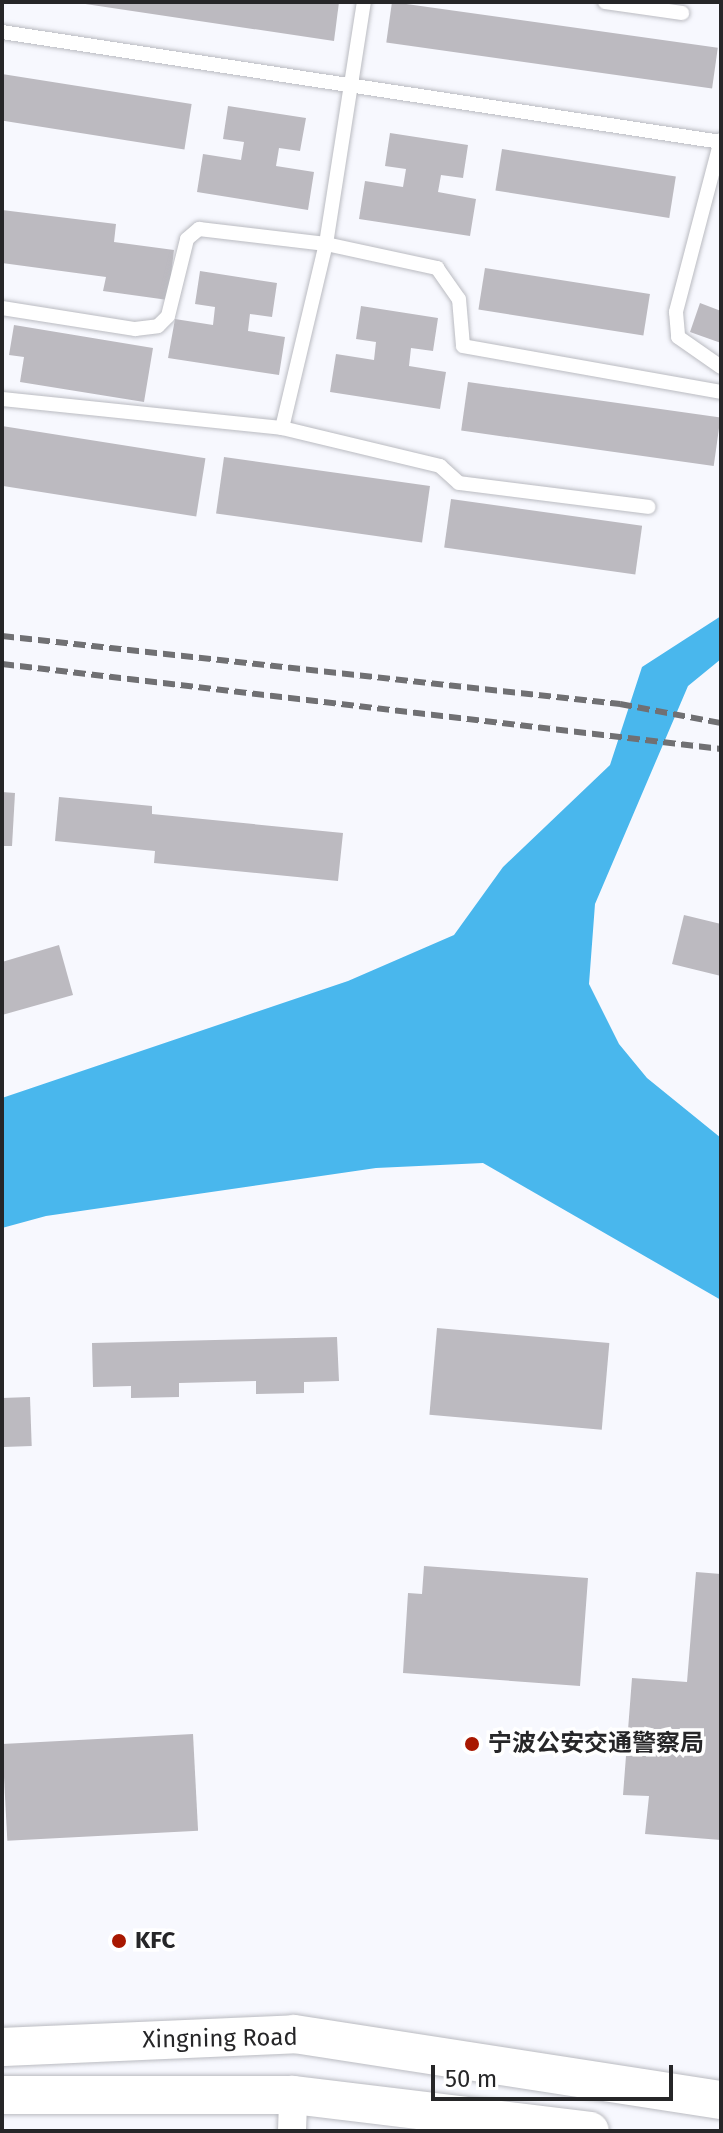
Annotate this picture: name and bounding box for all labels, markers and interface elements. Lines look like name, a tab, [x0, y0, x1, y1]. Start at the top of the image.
place label: 宁波公安交通警察局	[488, 1730, 704, 1758]
marker: 宁波公安交通警察局	[463, 1735, 481, 1753]
place label: KFC	[135, 1927, 175, 1955]
marker: KFC	[110, 1932, 128, 1950]
street label: Xingning Road	[142, 2023, 298, 2055]
scale bar	[435, 2049, 677, 2099]
text: 50 m	[445, 2065, 497, 2093]

